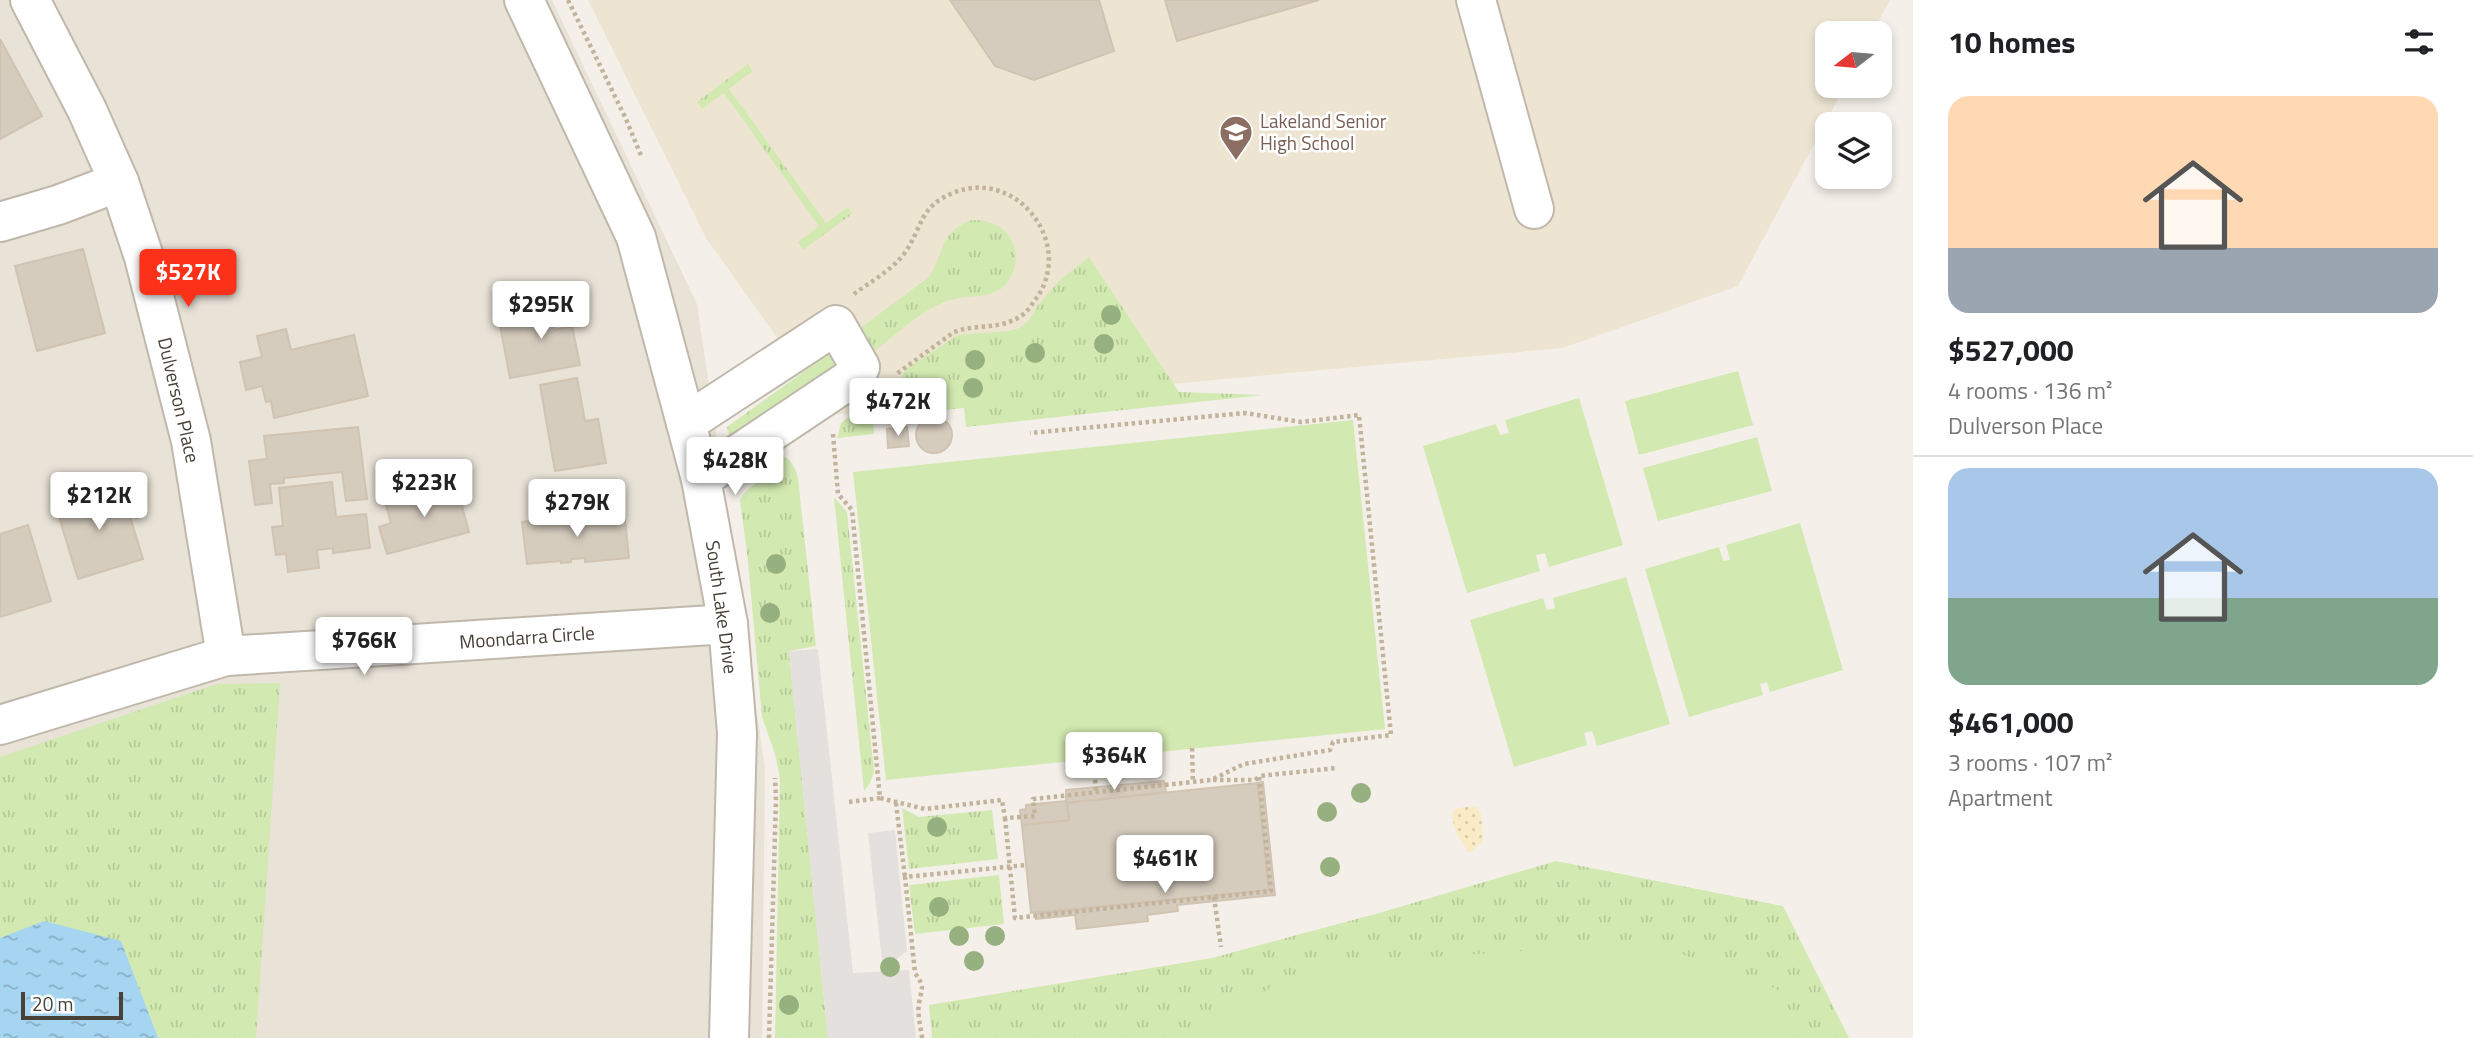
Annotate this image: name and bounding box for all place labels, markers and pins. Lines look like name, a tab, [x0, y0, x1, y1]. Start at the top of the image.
place label: Lakeland Senior High School	[1260, 106, 1387, 157]
school or university icon: Lakeland Senior High School	[1217, 113, 1255, 162]
pin: $527K	[139, 250, 237, 309]
pin: $295K	[492, 282, 590, 341]
pin: $472K	[849, 378, 947, 438]
pin: $428K	[686, 438, 784, 497]
pin: $223K	[375, 460, 473, 519]
pin: $212K	[50, 472, 148, 532]
pin: $279K	[528, 480, 626, 539]
pin: $766K	[315, 618, 413, 677]
pin: $364K	[1065, 732, 1163, 792]
pin: $461K	[1116, 836, 1214, 895]

